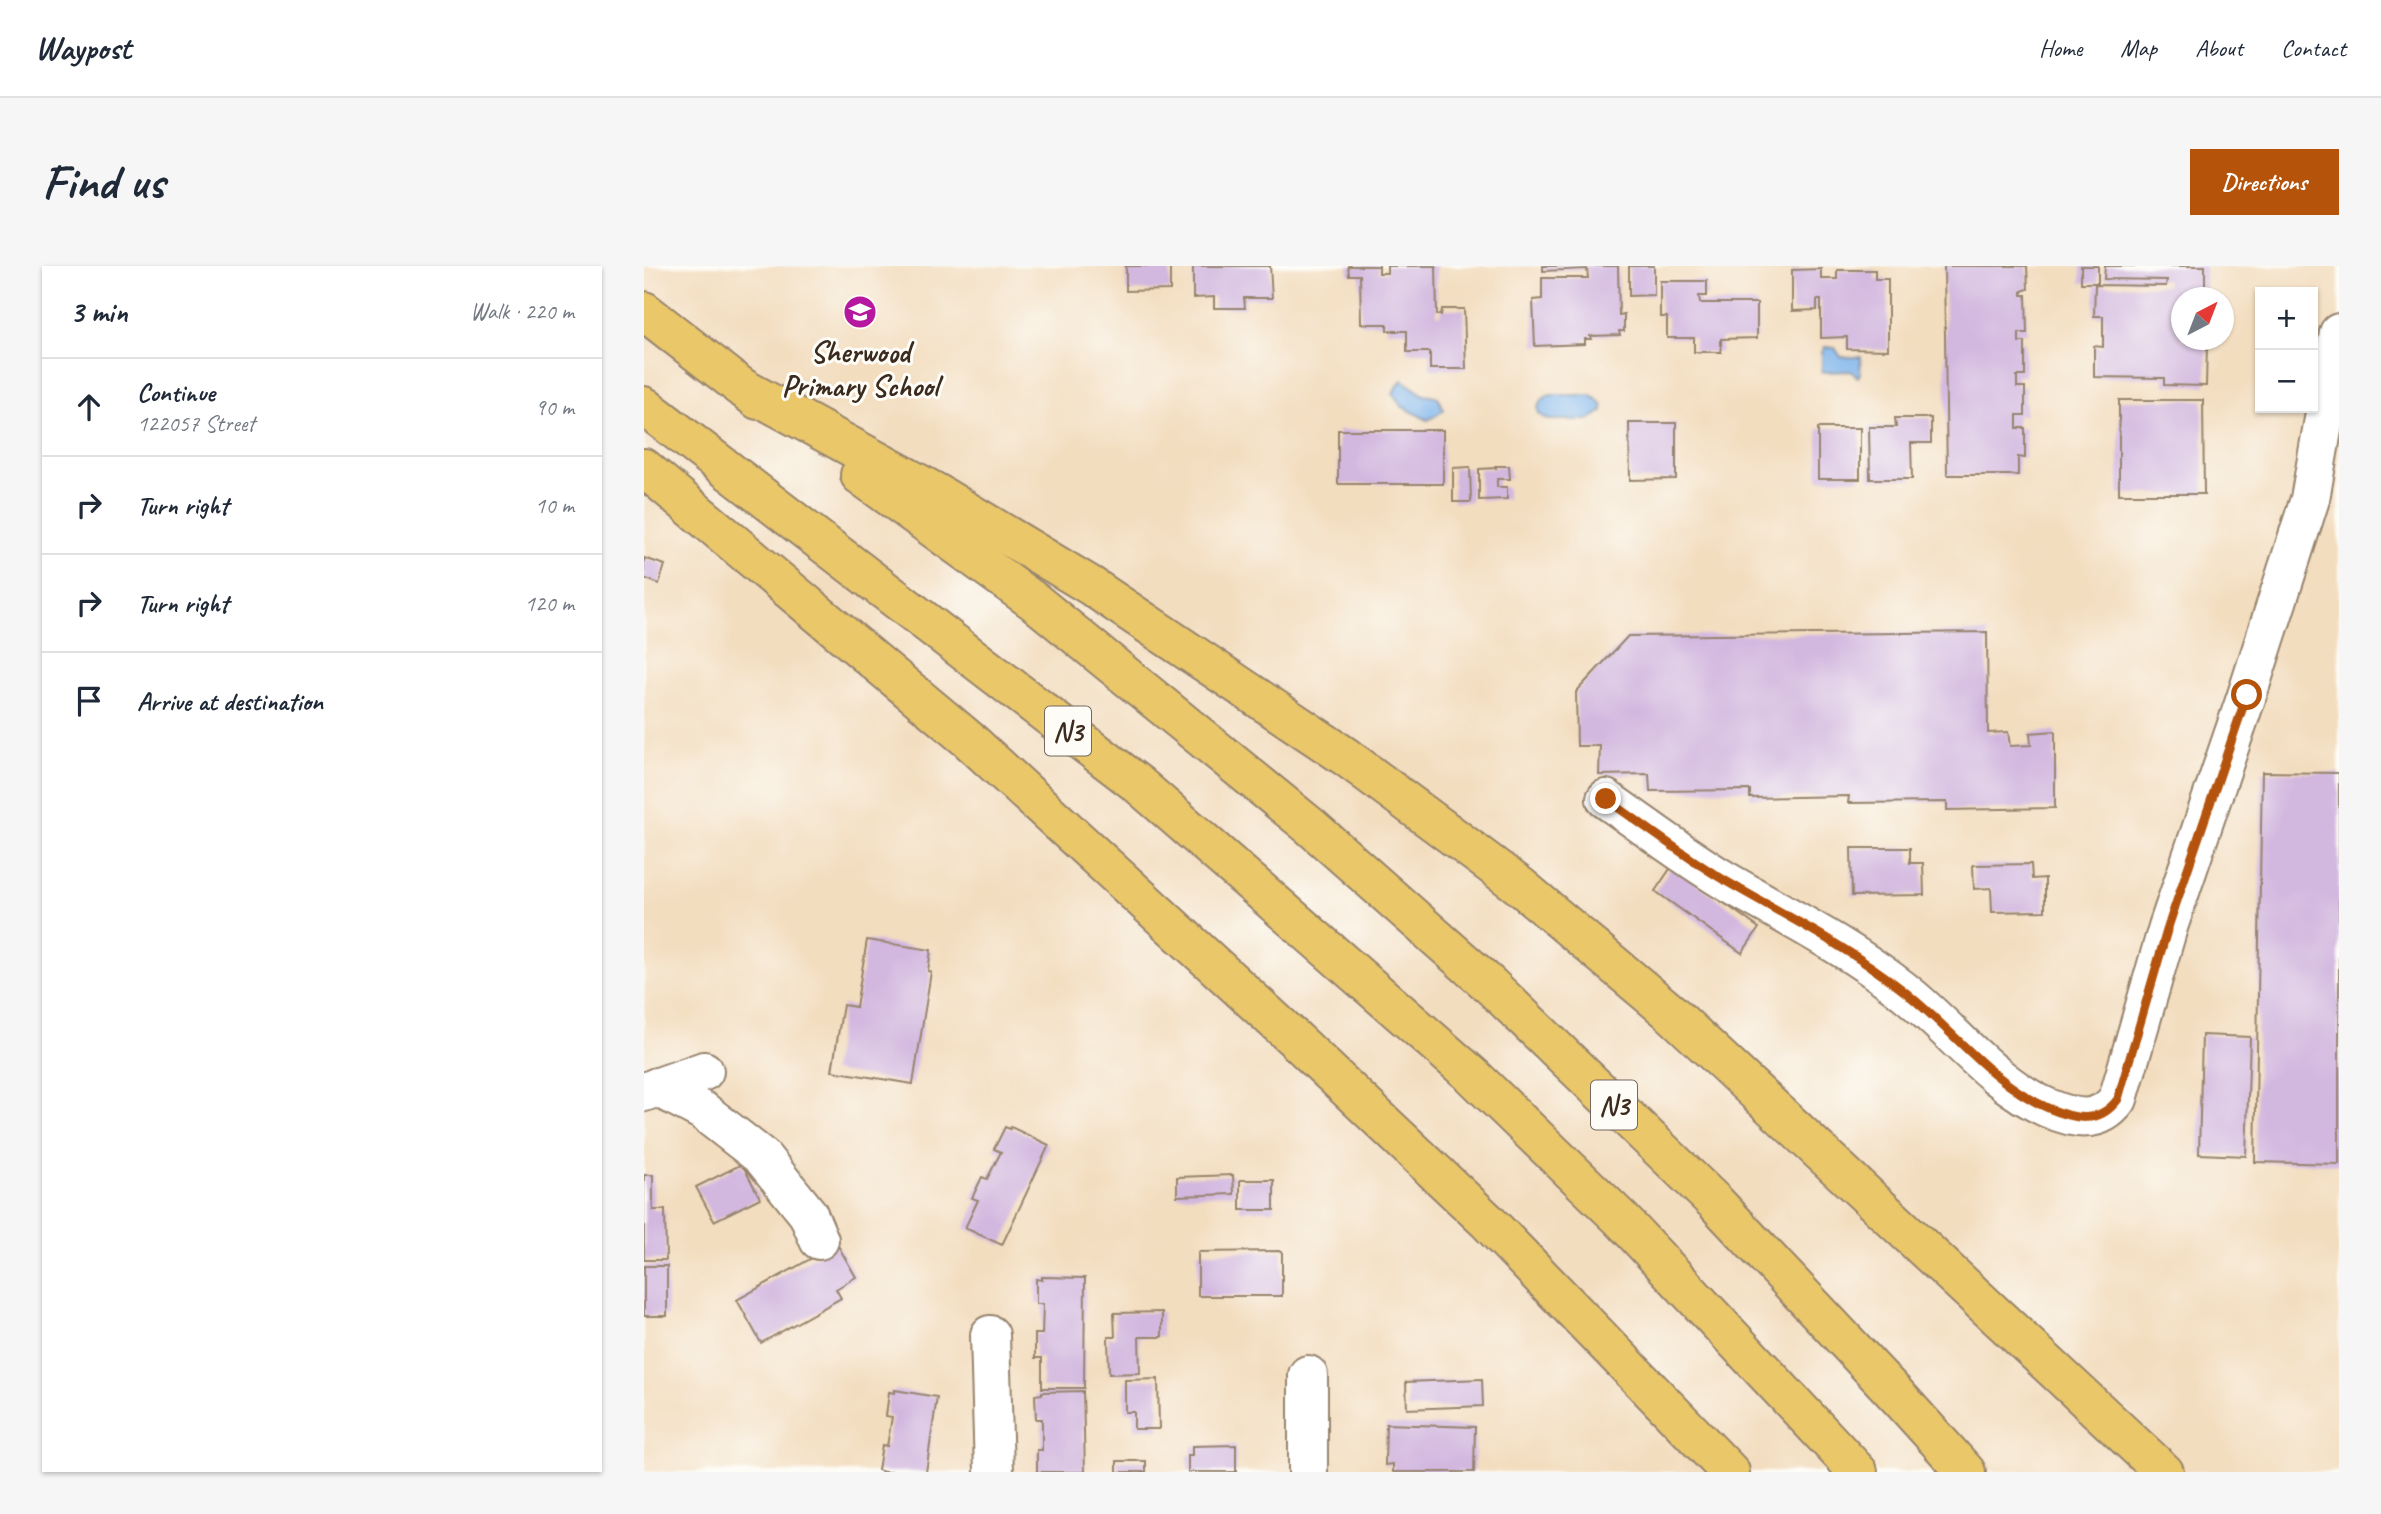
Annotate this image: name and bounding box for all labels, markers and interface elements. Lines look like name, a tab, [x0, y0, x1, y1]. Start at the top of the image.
text: Waypost	[35, 27, 131, 69]
text: Home	[2039, 33, 2082, 63]
text: Map	[2120, 33, 2157, 63]
text: About	[2195, 33, 2243, 63]
text: Contact	[2281, 33, 2346, 63]
button: Directions	[2190, 149, 2339, 215]
text: Find us	[42, 151, 164, 213]
north arrow	[2171, 287, 2234, 350]
map controls	[2255, 287, 2318, 413]
button: +	[2255, 287, 2318, 350]
text: 3 min	[70, 293, 127, 331]
school or university icon: Sherwood Primary School	[841, 293, 879, 331]
text: Walk · 220 m	[470, 297, 574, 326]
place label: Sherwood Primary School	[782, 333, 944, 405]
button: −	[2255, 350, 2318, 413]
text: Continue	[137, 376, 215, 409]
icon: ahead	[70, 388, 108, 426]
text: 90 m	[535, 393, 574, 422]
text: 122057 Street	[137, 409, 255, 438]
icon: right	[70, 486, 108, 524]
text: Turn right	[137, 489, 228, 522]
text: 10 m	[535, 491, 574, 520]
icon: right	[70, 584, 108, 622]
text: Turn right	[137, 587, 228, 620]
text: 120 m	[525, 589, 574, 618]
route start	[2231, 679, 2262, 710]
icon: arrive	[70, 682, 108, 720]
text: Arrive at destination	[137, 685, 323, 718]
road number: N3	[1045, 706, 1091, 756]
route end	[1590, 783, 1621, 814]
road number: N3	[1591, 1080, 1637, 1130]

